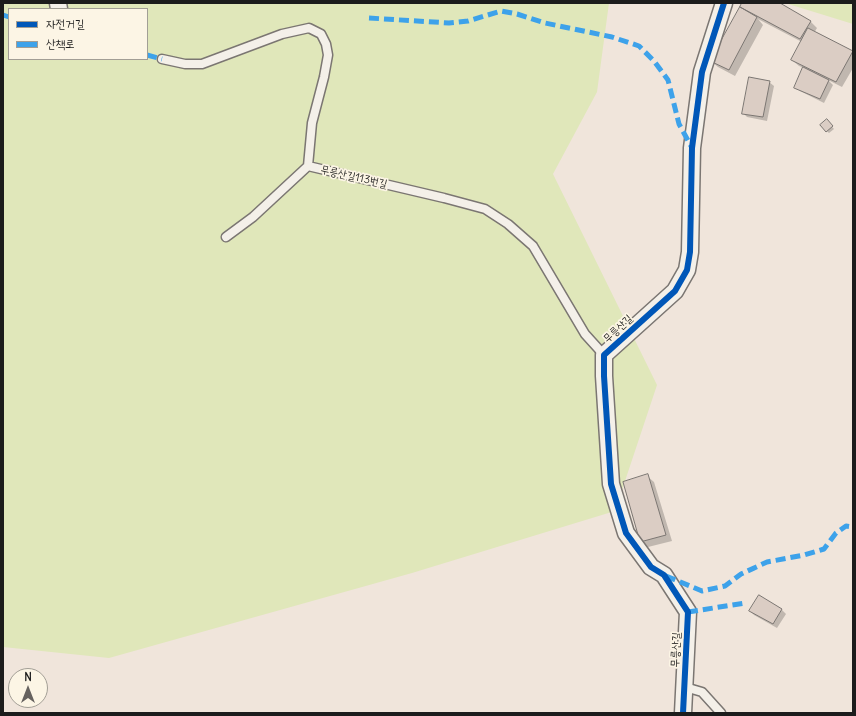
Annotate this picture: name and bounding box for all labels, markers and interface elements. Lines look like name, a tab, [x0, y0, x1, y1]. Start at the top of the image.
legend	[8, 8, 148, 60]
text: 자전거길	[46, 16, 85, 31]
text: 산책로	[46, 36, 75, 51]
street label: 무릉산길113번길	[319, 163, 389, 191]
street label: 무릉산길	[601, 312, 635, 346]
street label: 무릉산길	[668, 632, 684, 668]
north arrow	[8, 668, 48, 708]
text: N	[24, 670, 32, 684]

